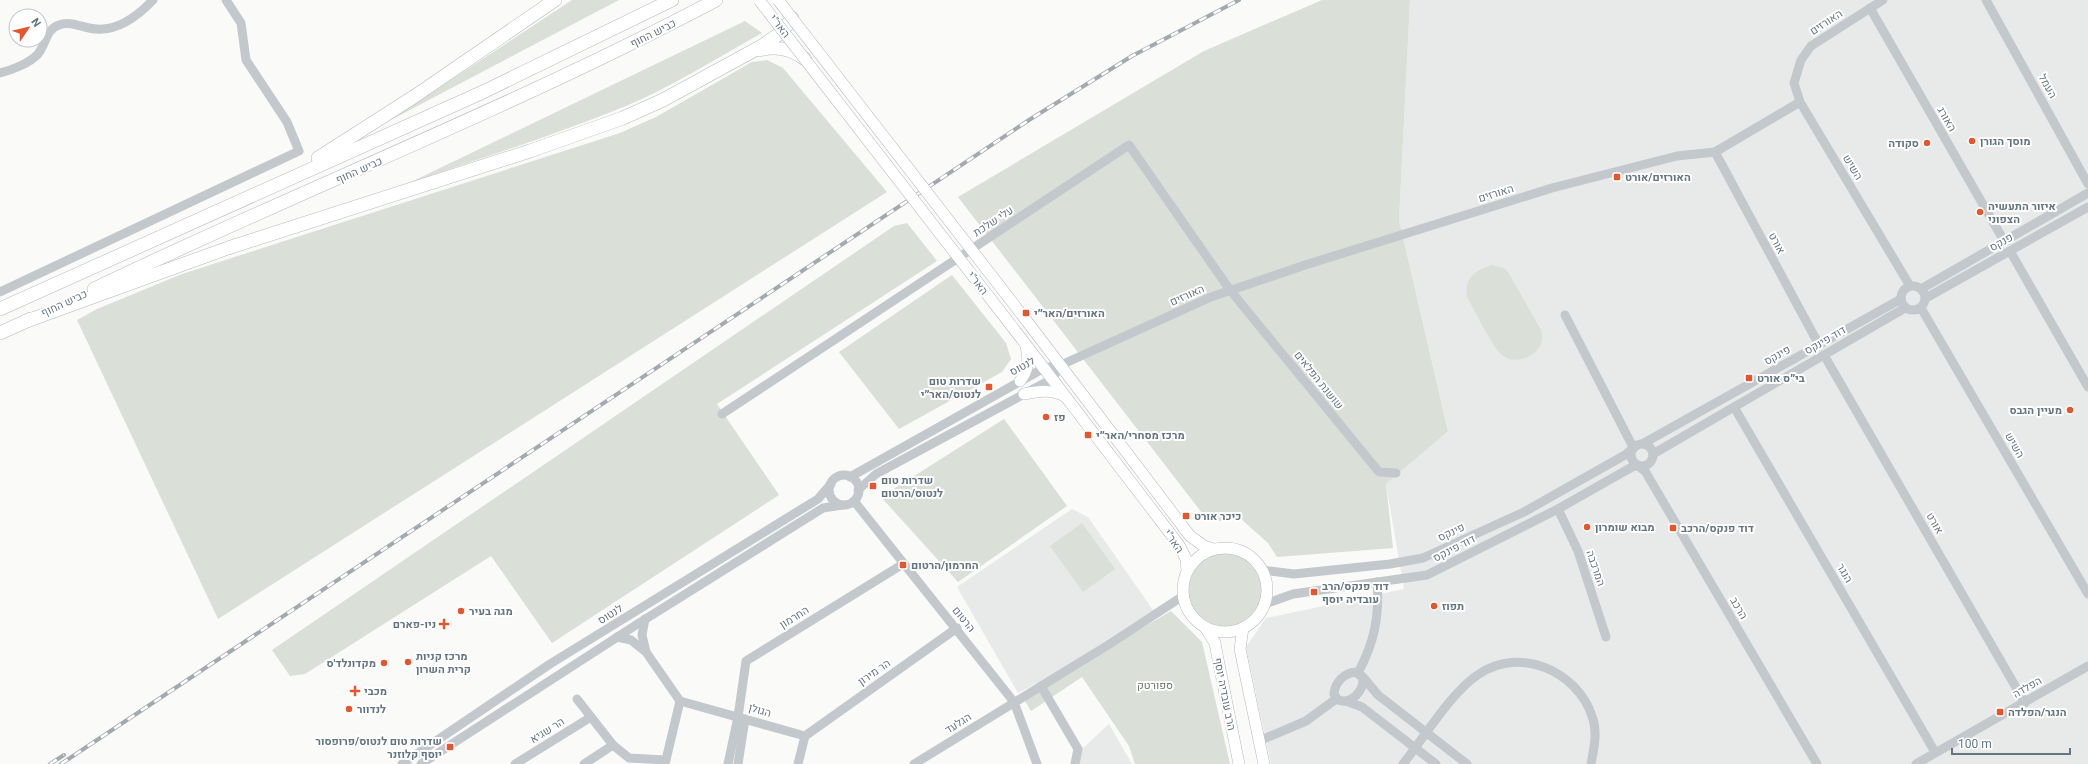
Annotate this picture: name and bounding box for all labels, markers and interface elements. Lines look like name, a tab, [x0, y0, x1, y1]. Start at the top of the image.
street label: האורזים	[1807, 7, 1845, 38]
north arrow	[8, 8, 48, 48]
street label: האר"י	[767, 12, 793, 40]
text: N	[28, 16, 43, 30]
street label: כביש החוף	[628, 16, 678, 50]
street label: העמל	[2036, 72, 2059, 101]
street label: האורג	[1934, 105, 1959, 134]
place label: מוסך הגורן	[1980, 135, 2030, 148]
marker: מוסך הגורן	[1967, 136, 1977, 146]
place label: סקודה	[1888, 137, 1919, 150]
marker: סקודה	[1922, 138, 1932, 148]
street label: השיש	[1840, 152, 1865, 182]
street label: כביש החוף	[334, 154, 384, 186]
place label: האורזים/אורט	[1625, 171, 1691, 184]
marker: האורזים/אורט	[1612, 172, 1622, 182]
street label: האורזים	[1477, 182, 1515, 205]
place label: איזור התעשיה הצפוני	[1988, 200, 2056, 226]
street label: עלי שלכת	[971, 204, 1016, 239]
marker: איזור התעשיה הצפוני	[1975, 207, 1985, 217]
street label: אורט	[1766, 230, 1788, 256]
street label: פנקס	[1987, 231, 2015, 254]
street label: האר"י	[965, 269, 991, 297]
street label: האורזים	[1168, 282, 1206, 309]
street label: כביש החוף	[39, 287, 89, 320]
place label: האורזים/האר״י	[1034, 307, 1105, 320]
marker: האורזים/האר״י	[1021, 308, 1031, 318]
street label: דוד פינקס	[1802, 323, 1848, 357]
street label: פינקס	[1762, 343, 1793, 368]
street label: שושנת הפלאים	[1291, 349, 1346, 412]
street label: לנטוס	[1007, 354, 1037, 379]
place label: בי״ס אורט	[1757, 372, 1805, 385]
marker: בי״ס אורט	[1744, 373, 1754, 383]
place label: שדרות טום לנטוס/האר״י	[921, 375, 981, 401]
marker: שדרות טום לנטוס/האר״י	[984, 382, 994, 392]
place label: מעיין הגבס	[2009, 404, 2062, 417]
marker: מעיין הגבס	[2065, 405, 2075, 415]
place label: פז	[1054, 411, 1066, 424]
marker: פז	[1041, 412, 1051, 422]
place label: מרכז מסחרי/האר״י	[1096, 429, 1185, 442]
marker: מרכז מסחרי/האר״י	[1083, 430, 1093, 440]
street label: השיש	[2002, 430, 2027, 460]
place label: שדרות טום לנטוס/הרטום	[881, 474, 943, 500]
marker: שדרות טום לנטוס/הרטום	[868, 481, 878, 491]
place label: כיכר אורט	[1194, 510, 1241, 523]
street label: אורט	[1923, 510, 1946, 536]
marker: כיכר אורט	[1181, 511, 1191, 521]
street label: פינקס	[1436, 521, 1467, 544]
place label: מבוא שומרון	[1595, 521, 1655, 534]
marker: מבוא שומרון	[1582, 522, 1592, 532]
place label: דוד פנקס/הרכב	[1681, 522, 1754, 535]
marker: דוד פנקס/הרכב	[1668, 523, 1678, 533]
street label: האר"י	[1161, 527, 1186, 556]
street label: דוד פינקס	[1431, 532, 1478, 565]
street label: המרכבה	[1583, 549, 1608, 588]
place label: החרמון/הרטום	[911, 559, 979, 572]
marker: החרמון/הרטום	[898, 560, 908, 570]
street label: הנגר	[1834, 561, 1855, 585]
place label: דוד פנקס/הרב עובדיה יוסף	[1322, 580, 1389, 606]
marker: דוד פנקס/הרב עובדיה יוסף	[1309, 587, 1319, 597]
street label: הרכב	[1727, 595, 1750, 622]
place label: תפוז	[1442, 600, 1464, 613]
marker: תפוז	[1429, 601, 1439, 611]
street label: לנטוס	[596, 602, 625, 627]
street label: החרמון	[777, 603, 811, 631]
street label: הרטום	[949, 604, 978, 635]
place label: מגה בעיר	[469, 605, 513, 618]
marker: מגה בעיר	[456, 606, 466, 616]
place label: ניו-פארם	[393, 618, 436, 631]
marker: ניו-פארם	[439, 619, 449, 629]
place label: מרכז קניות קרית השרון	[416, 650, 471, 676]
street label: הרב עובדיה יוסף	[1211, 656, 1238, 732]
place label: מקדונלד'ס	[326, 657, 376, 670]
marker: מרכז קניות קרית השרון	[403, 657, 413, 667]
street label: הר מירון	[856, 657, 893, 688]
marker: מקדונלד'ס	[379, 658, 389, 668]
street label: הפלדה	[2010, 674, 2044, 701]
park label: ספורטק	[1137, 679, 1173, 692]
marker: מכבי	[349, 685, 361, 697]
place label: מכבי	[364, 685, 387, 698]
street label: הגולן	[747, 701, 773, 720]
place label: לנדוור	[357, 703, 386, 716]
marker: לנדוור	[344, 704, 354, 714]
place label: הנגר/הפלדה	[2008, 706, 2067, 719]
marker: הנגר/הפלדה	[1995, 707, 2005, 717]
street label: הגלעד	[943, 710, 974, 736]
street label: הר שגיא	[528, 715, 567, 746]
scale bar	[1952, 730, 2070, 756]
place label: שדרות טום לנטוס/פרופסור יוסף קלוזנר	[316, 735, 442, 761]
text: 100 m	[1958, 737, 1992, 751]
marker: שדרות טום לנטוס/פרופסור יוסף קלוזנר	[445, 742, 455, 752]

